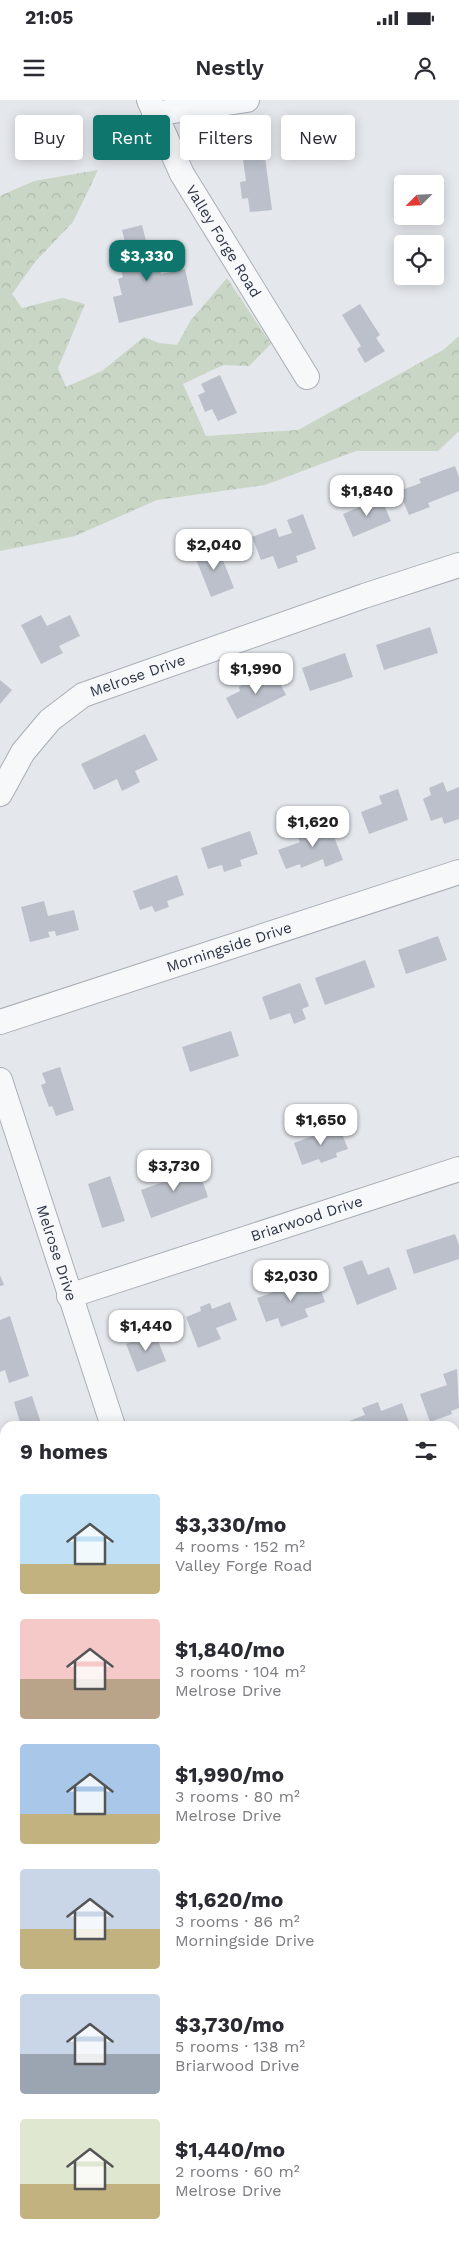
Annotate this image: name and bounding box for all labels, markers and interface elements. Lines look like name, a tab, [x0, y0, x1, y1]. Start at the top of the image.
text: 21:05	[25, 6, 73, 29]
icon: menu	[20, 54, 48, 82]
icon: person	[411, 54, 439, 82]
text: Nestly	[195, 55, 264, 80]
chip: Buy	[15, 115, 83, 160]
chip: Rent	[93, 115, 170, 160]
chip: Filters	[180, 115, 271, 160]
chip: New	[281, 115, 355, 160]
north arrow	[394, 175, 444, 225]
map controls	[394, 175, 444, 285]
street label: Valley Forge Road	[182, 182, 265, 301]
button: locate	[394, 235, 444, 285]
pin: $3,330	[106, 240, 188, 282]
text: $3,330	[120, 246, 174, 265]
pin: $1,840	[326, 474, 408, 517]
text: $1,840	[341, 481, 393, 500]
pin: $2,040	[173, 528, 255, 571]
text: $2,040	[186, 535, 242, 554]
street label: Melrose Drive	[87, 651, 188, 701]
pin: $1,990	[215, 652, 297, 695]
text: $1,990	[230, 659, 282, 678]
pin: $1,620	[272, 806, 354, 848]
text: $1,620	[287, 812, 339, 831]
street label: Morningside Drive	[164, 918, 294, 976]
pin: $1,650	[280, 1104, 362, 1146]
text: $1,650	[295, 1110, 347, 1129]
pin: $3,730	[133, 1150, 215, 1192]
text: $3,730	[148, 1156, 200, 1175]
street label: Briarwood Drive	[248, 1192, 365, 1245]
street label: Melrose Drive	[32, 1203, 81, 1303]
pin: $2,030	[250, 1260, 332, 1302]
text: $2,030	[264, 1266, 318, 1285]
pin: $1,440	[105, 1310, 187, 1352]
text: $1,440	[120, 1316, 172, 1335]
icon: filters	[412, 1437, 440, 1465]
text: 9 homes	[20, 1439, 108, 1464]
text: $3,330/mo	[175, 1512, 286, 1537]
icon: home	[60, 1514, 120, 1574]
text: 4 rooms · 152 m²	[175, 1537, 305, 1556]
text: Valley Forge Road	[175, 1556, 312, 1575]
text: $1,840/mo	[175, 1637, 285, 1662]
icon: home	[60, 1639, 120, 1699]
text: 3 rooms · 104 m²	[175, 1662, 306, 1681]
text: Melrose Drive	[175, 1681, 281, 1700]
text: $1,990/mo	[175, 1762, 284, 1787]
icon: home	[60, 1764, 120, 1824]
text: 3 rooms · 80 m²	[175, 1787, 300, 1806]
text: Melrose Drive	[175, 1806, 281, 1825]
text: $1,620/mo	[175, 1887, 283, 1912]
icon: home	[60, 1889, 120, 1949]
text: 3 rooms · 86 m²	[175, 1912, 300, 1931]
text: Morningside Drive	[175, 1931, 314, 1950]
text: $3,730/mo	[175, 2012, 284, 2037]
icon: home	[60, 2014, 120, 2074]
text: 5 rooms · 138 m²	[175, 2037, 305, 2056]
text: Briarwood Drive	[175, 2056, 299, 2075]
text: $1,440/mo	[175, 2137, 285, 2162]
icon: home	[60, 2139, 120, 2199]
text: 2 rooms · 60 m²	[175, 2162, 300, 2181]
text: Melrose Drive	[175, 2181, 281, 2200]

